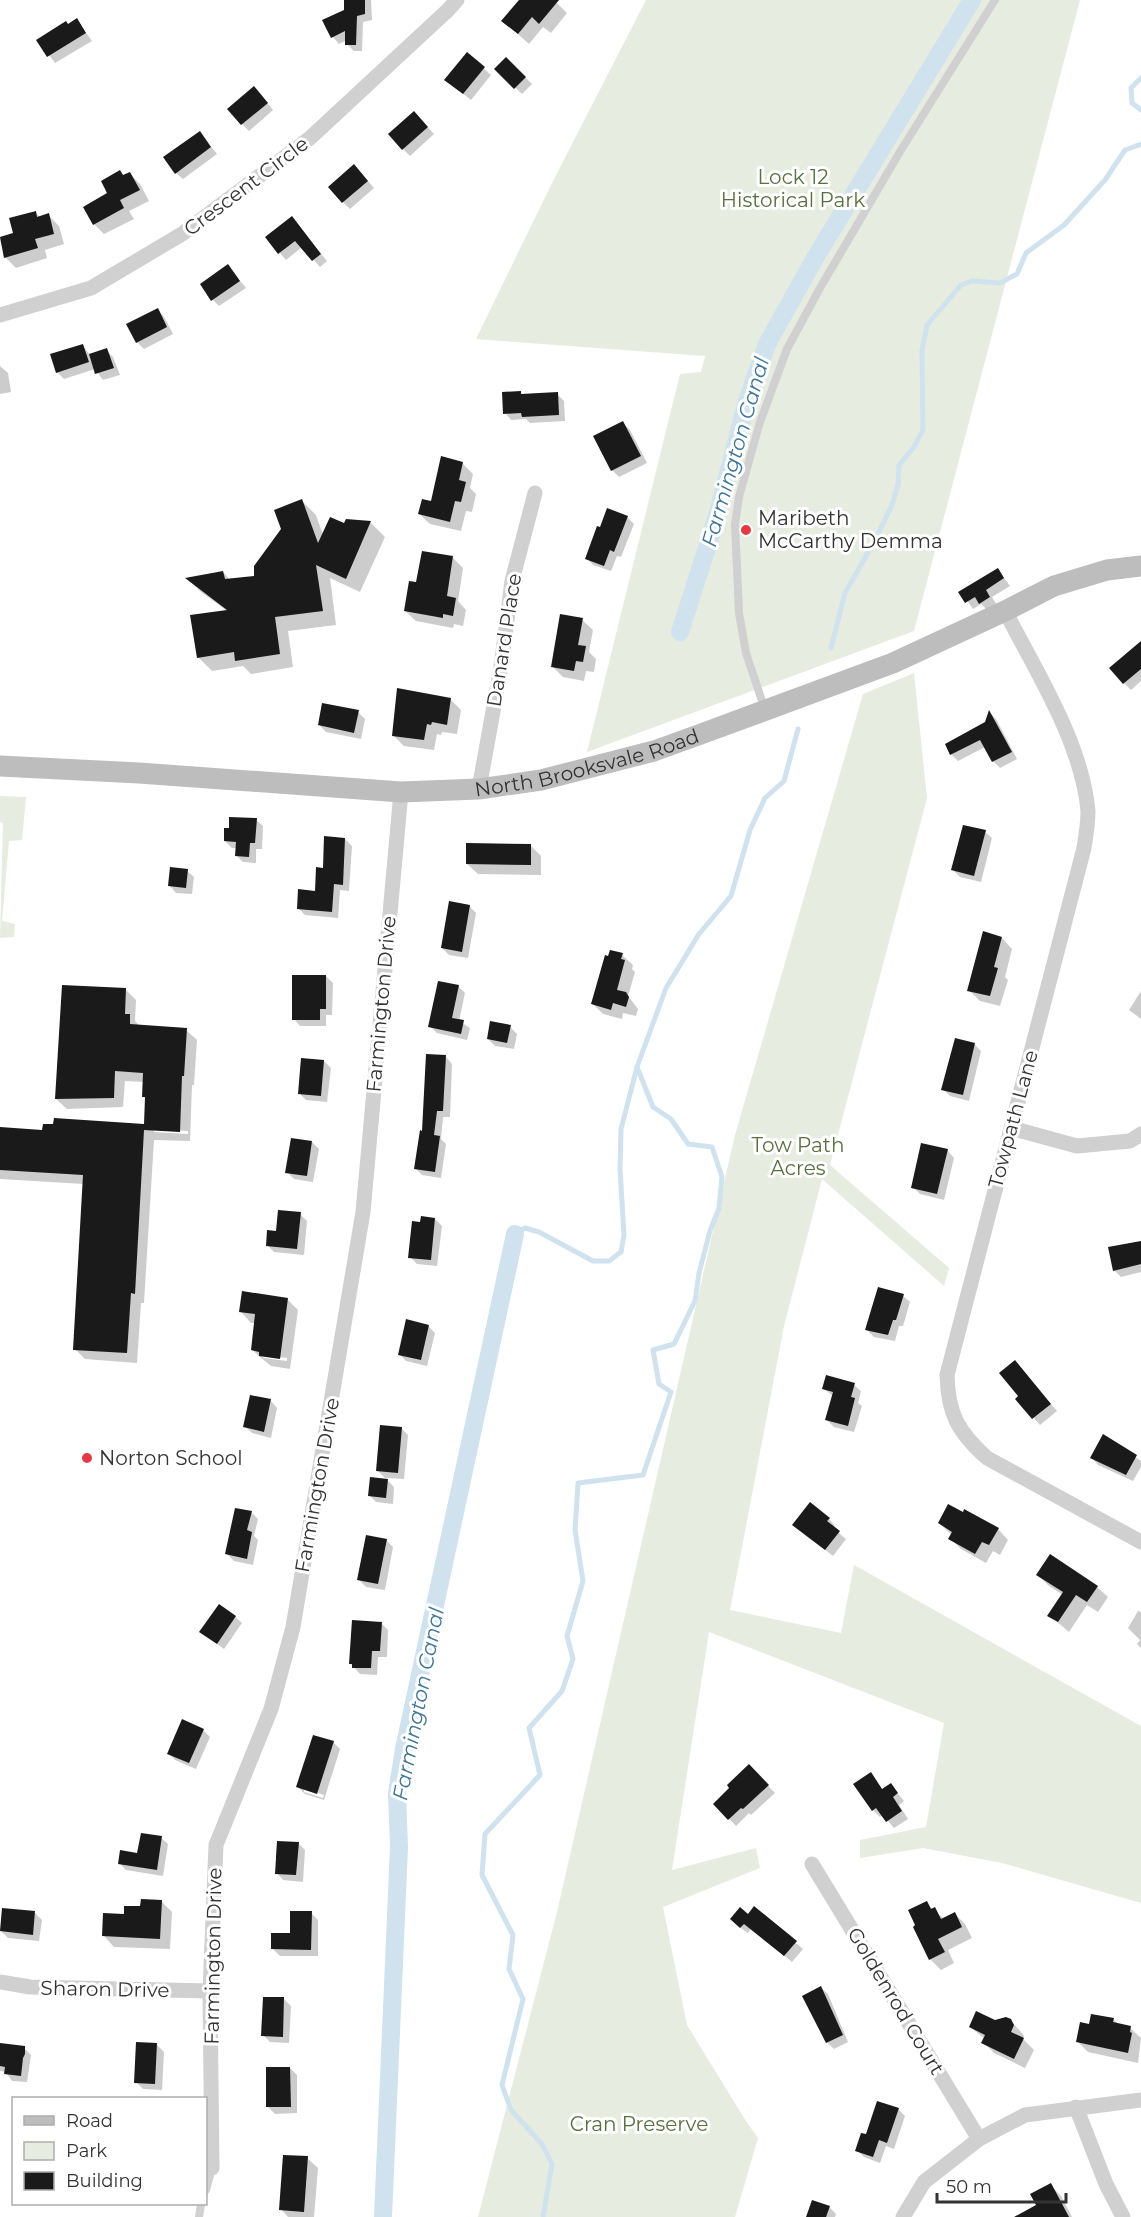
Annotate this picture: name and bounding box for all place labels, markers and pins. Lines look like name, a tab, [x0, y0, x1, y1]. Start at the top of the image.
place label: Maribeth McCarthy Demma	[758, 506, 943, 553]
marker: Maribeth McCarthy Demma	[739, 523, 753, 537]
place label: Norton School	[99, 1446, 243, 1470]
marker: Norton School	[80, 1451, 94, 1465]

